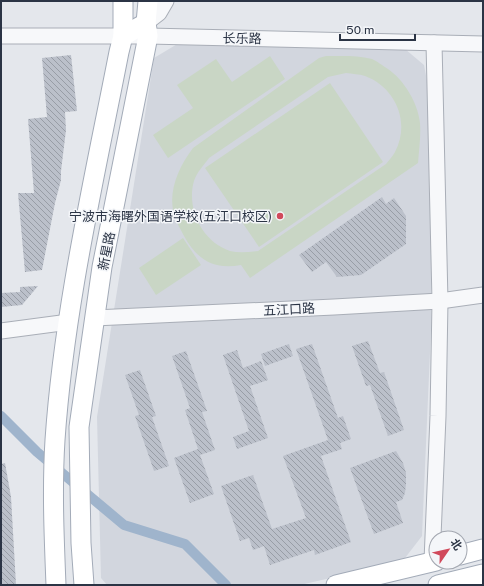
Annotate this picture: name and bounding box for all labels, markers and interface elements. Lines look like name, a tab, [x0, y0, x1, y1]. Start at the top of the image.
scale bar	[340, 16, 415, 42]
text: 50 m	[346, 23, 374, 37]
street label: 长乐路	[222, 31, 262, 46]
place label: 宁波市海曙外国语学校(五江口校区)	[69, 209, 272, 224]
marker: 宁波市海曙外国语学校(五江口校区)	[275, 211, 285, 221]
street label: 新星路	[95, 231, 118, 272]
street label: 五江口路	[263, 301, 315, 318]
north arrow	[428, 530, 468, 570]
text: 北	[448, 536, 464, 552]

